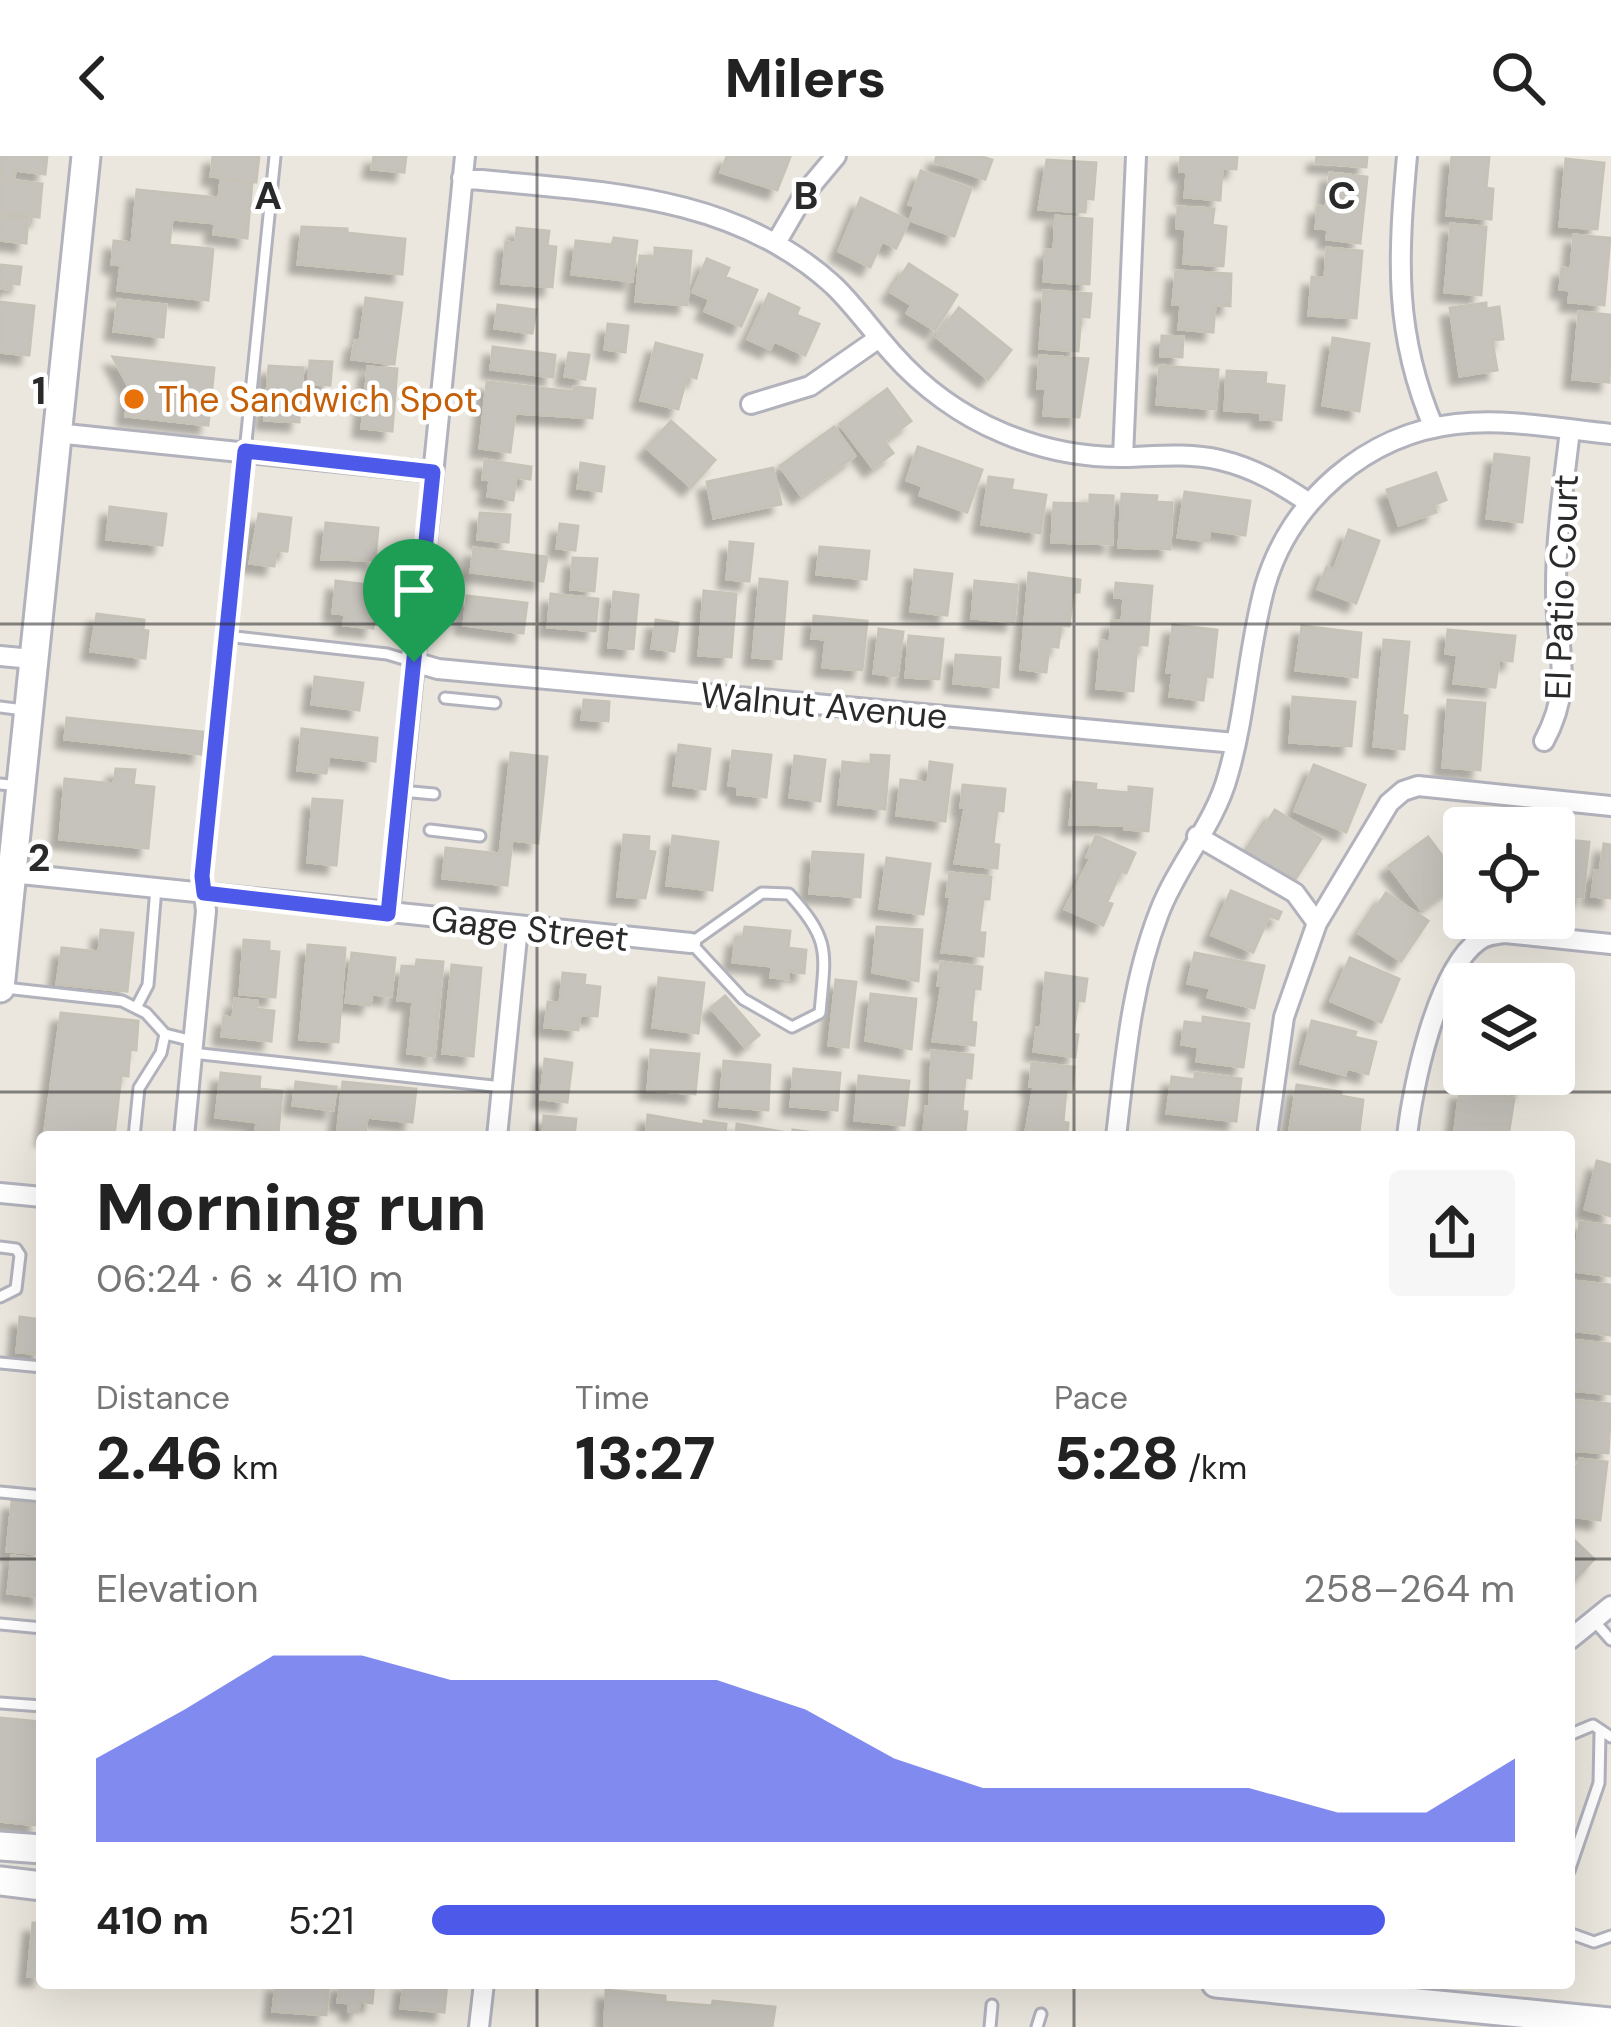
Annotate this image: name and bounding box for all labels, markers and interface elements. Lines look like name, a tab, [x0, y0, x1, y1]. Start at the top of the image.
text: Milers	[725, 43, 886, 114]
icon: back	[60, 45, 126, 111]
icon: search	[1485, 45, 1551, 111]
text: A	[254, 170, 282, 221]
text: B	[794, 170, 818, 221]
text: C	[1328, 170, 1356, 221]
text: 1	[32, 365, 46, 416]
place label: The Sandwich Spot	[158, 376, 478, 423]
marker: The Sandwich Spot	[121, 386, 147, 412]
street label: El Patio Court	[1534, 473, 1589, 701]
pin	[363, 539, 465, 662]
icon: arrive	[381, 557, 447, 623]
street label: Walnut Avenue	[698, 671, 950, 740]
map controls	[1443, 807, 1575, 1095]
button: locate	[1443, 807, 1575, 939]
text: 2	[28, 832, 50, 883]
street label: Gage Street	[429, 895, 631, 962]
button: layers	[1443, 963, 1575, 1095]
text: Morning run	[96, 1165, 487, 1250]
button: share	[1389, 1170, 1515, 1296]
text: 06:24 · 6 × 410 m	[96, 1253, 403, 1304]
text: Distance	[96, 1376, 230, 1419]
text: Time	[575, 1376, 650, 1419]
text: Pace	[1054, 1376, 1128, 1419]
text: 2.46	[96, 1419, 224, 1498]
text: 13:27	[575, 1419, 716, 1498]
text: 5:28	[1054, 1419, 1179, 1498]
text: km	[224, 1446, 278, 1489]
text: /km	[1179, 1446, 1247, 1489]
text: Elevation	[96, 1563, 259, 1614]
text: 258–264 m	[1303, 1563, 1515, 1614]
text: 410 m	[96, 1895, 209, 1946]
text: 5:21	[288, 1895, 354, 1946]

